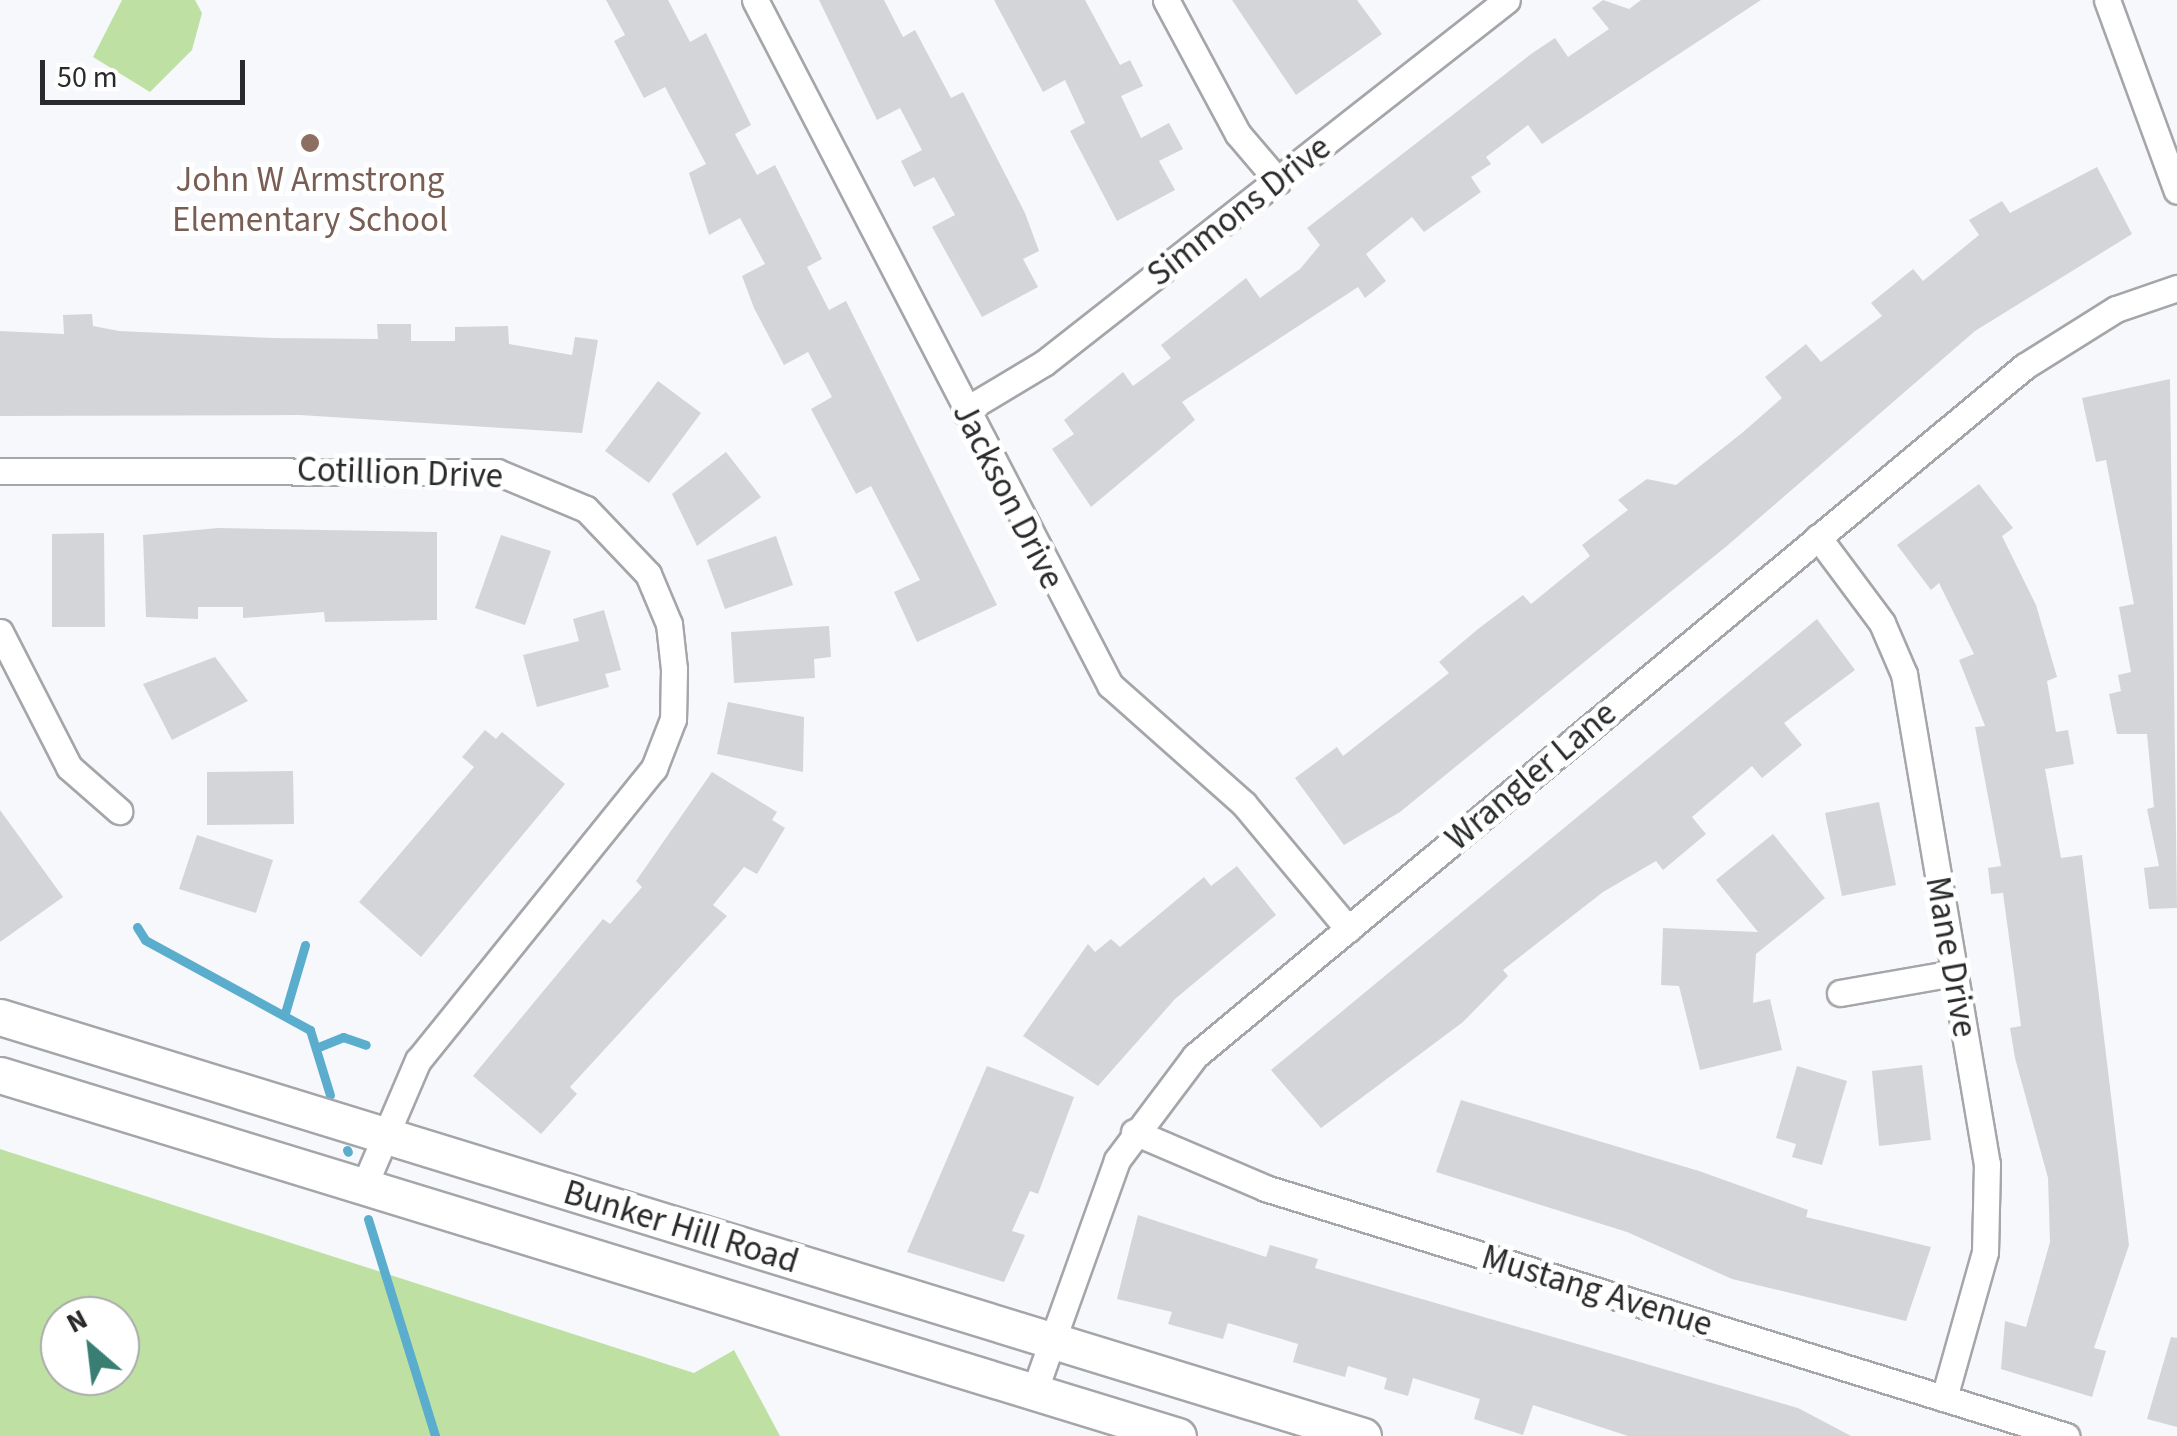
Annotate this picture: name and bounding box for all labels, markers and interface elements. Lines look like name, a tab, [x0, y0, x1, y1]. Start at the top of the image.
scale bar	[45, 40, 250, 102]
text: 50 m	[57, 56, 118, 99]
street label: Simmons Drive	[1139, 126, 1339, 296]
marker: John W Armstrong Elementary School	[299, 132, 321, 154]
place label: John W Armstrong Elementary School	[172, 159, 448, 241]
street label: Jackson Drive	[943, 396, 1073, 596]
street label: Cotillion Drive	[296, 448, 504, 498]
street label: Wrangler Lane	[1437, 692, 1625, 860]
street label: Mane Drive	[1916, 873, 1986, 1041]
street label: Bunker Hill Road	[558, 1171, 804, 1283]
street label: Mustang Avenue	[1477, 1236, 1717, 1346]
north arrow	[40, 1296, 140, 1396]
text: N	[59, 1299, 94, 1343]

